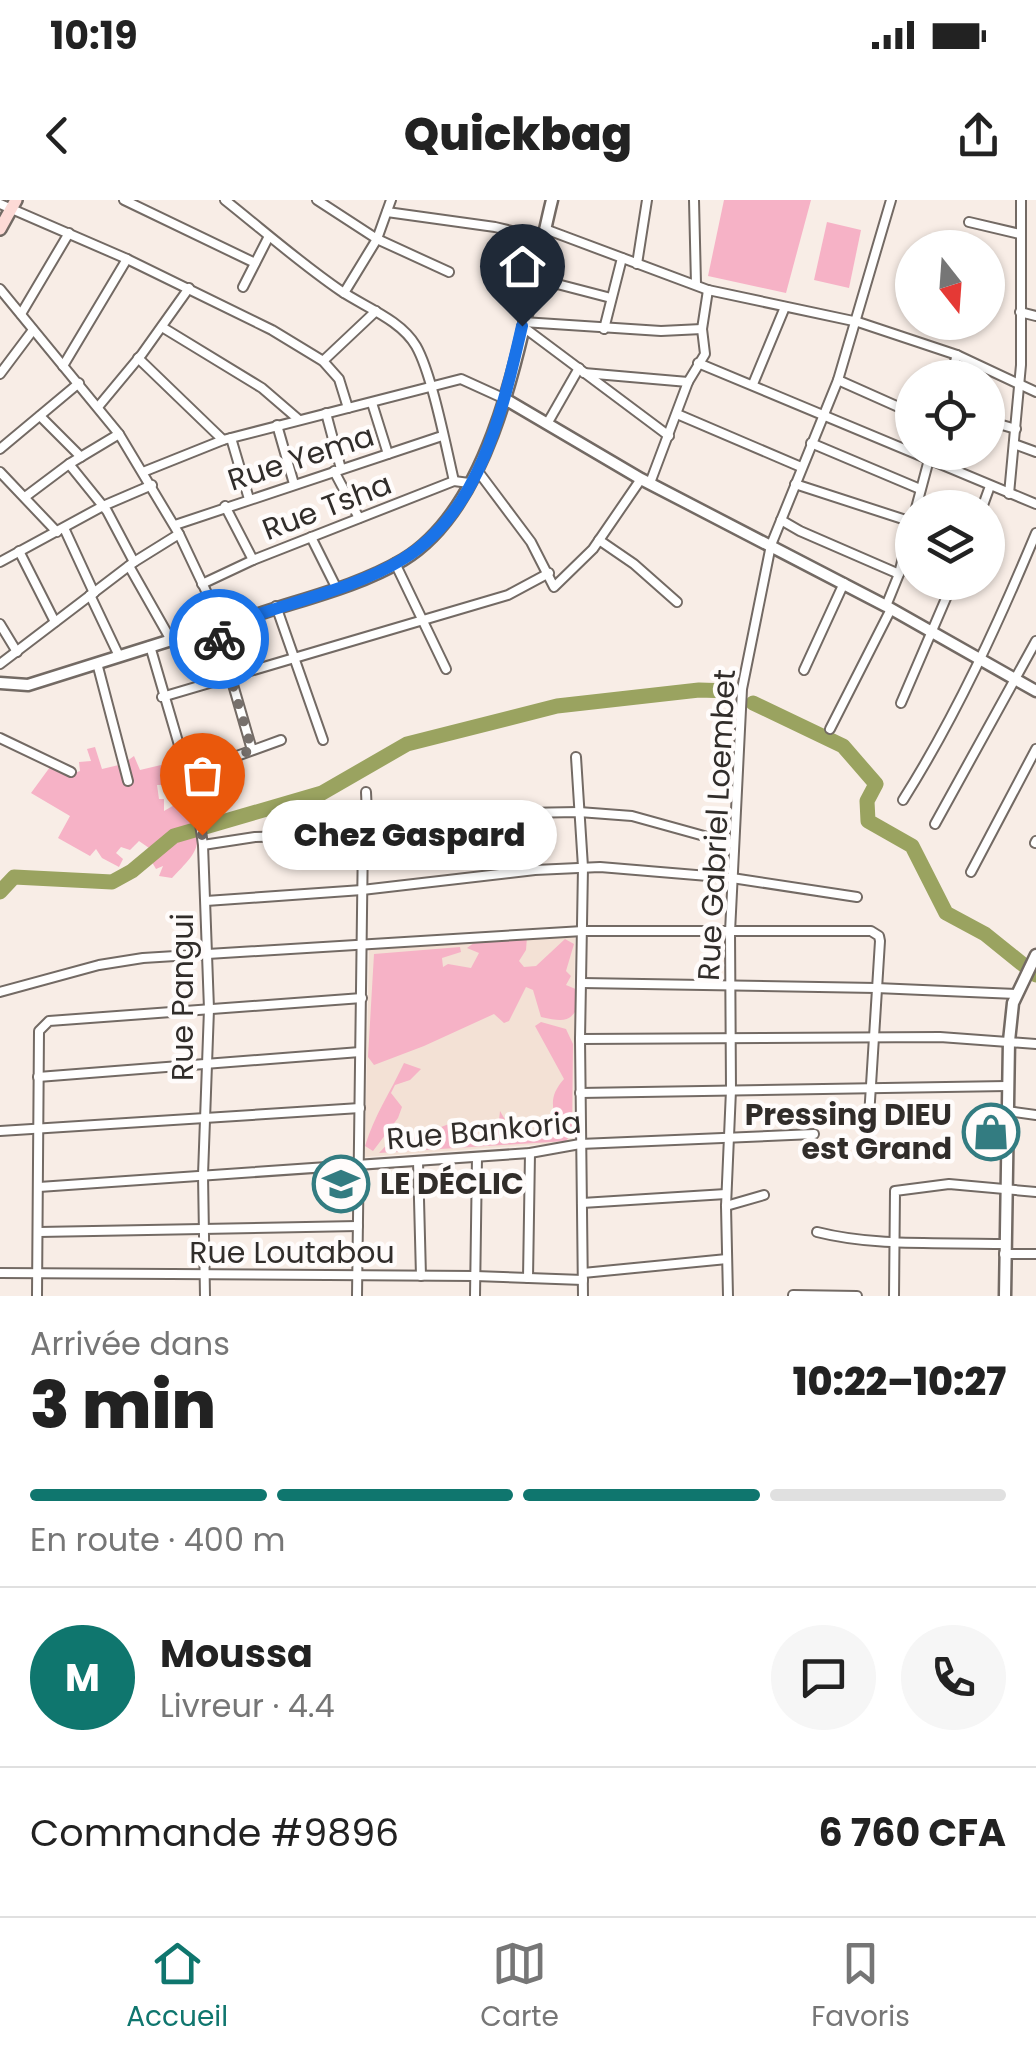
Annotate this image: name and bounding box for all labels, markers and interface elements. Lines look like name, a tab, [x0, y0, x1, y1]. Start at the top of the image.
text: 10:19	[50, 9, 138, 62]
text: Quickbag	[404, 103, 632, 166]
icon: back	[30, 108, 85, 163]
icon: share	[951, 108, 1006, 163]
pin	[480, 224, 565, 327]
north arrow	[895, 230, 1005, 340]
map controls	[895, 230, 1005, 600]
icon: home	[495, 239, 550, 294]
button: locate	[895, 360, 1005, 470]
street label: Rue Yema	[222, 414, 379, 501]
street label: Rue Tsha	[256, 462, 398, 551]
button: layers	[895, 490, 1005, 600]
courier	[169, 589, 269, 689]
icon: bike	[192, 612, 247, 667]
street label: Rue Gabriel Loembet	[687, 668, 746, 982]
pin	[160, 733, 245, 836]
icon: bag	[175, 748, 230, 803]
callout: Chez Gaspard	[262, 800, 557, 870]
text: Chez Gaspard	[293, 812, 526, 857]
street label: Rue Pangui	[161, 913, 204, 1081]
place label: Pressing DIEU est Grand	[745, 1093, 952, 1170]
street label: Rue Bankoria	[385, 1101, 583, 1160]
shop icon: Pressing DIEU est Grand	[961, 1102, 1021, 1162]
school or university icon: LE DÉCLIC	[311, 1154, 371, 1214]
place label: LE DÉCLIC	[380, 1162, 524, 1205]
street label: Rue Loutabou	[189, 1231, 395, 1274]
text: Arrivée dans	[30, 1321, 230, 1366]
text: 10:22–10:27	[793, 1355, 1006, 1408]
text: 3 min	[30, 1360, 216, 1451]
text: En route · 400 m	[30, 1517, 286, 1562]
button: chat	[771, 1625, 876, 1730]
button: phone	[901, 1625, 1006, 1730]
text: Moussa	[160, 1627, 313, 1680]
text: M	[65, 1651, 100, 1704]
text: Livreur · 4.4	[160, 1683, 335, 1728]
text: Commande #9896	[30, 1806, 399, 1859]
text: 6 760 CFA	[819, 1806, 1006, 1859]
tab: Accueil	[126, 1936, 228, 2038]
tab: Carte	[480, 1936, 559, 2038]
tab: Favoris	[811, 1936, 910, 2038]

